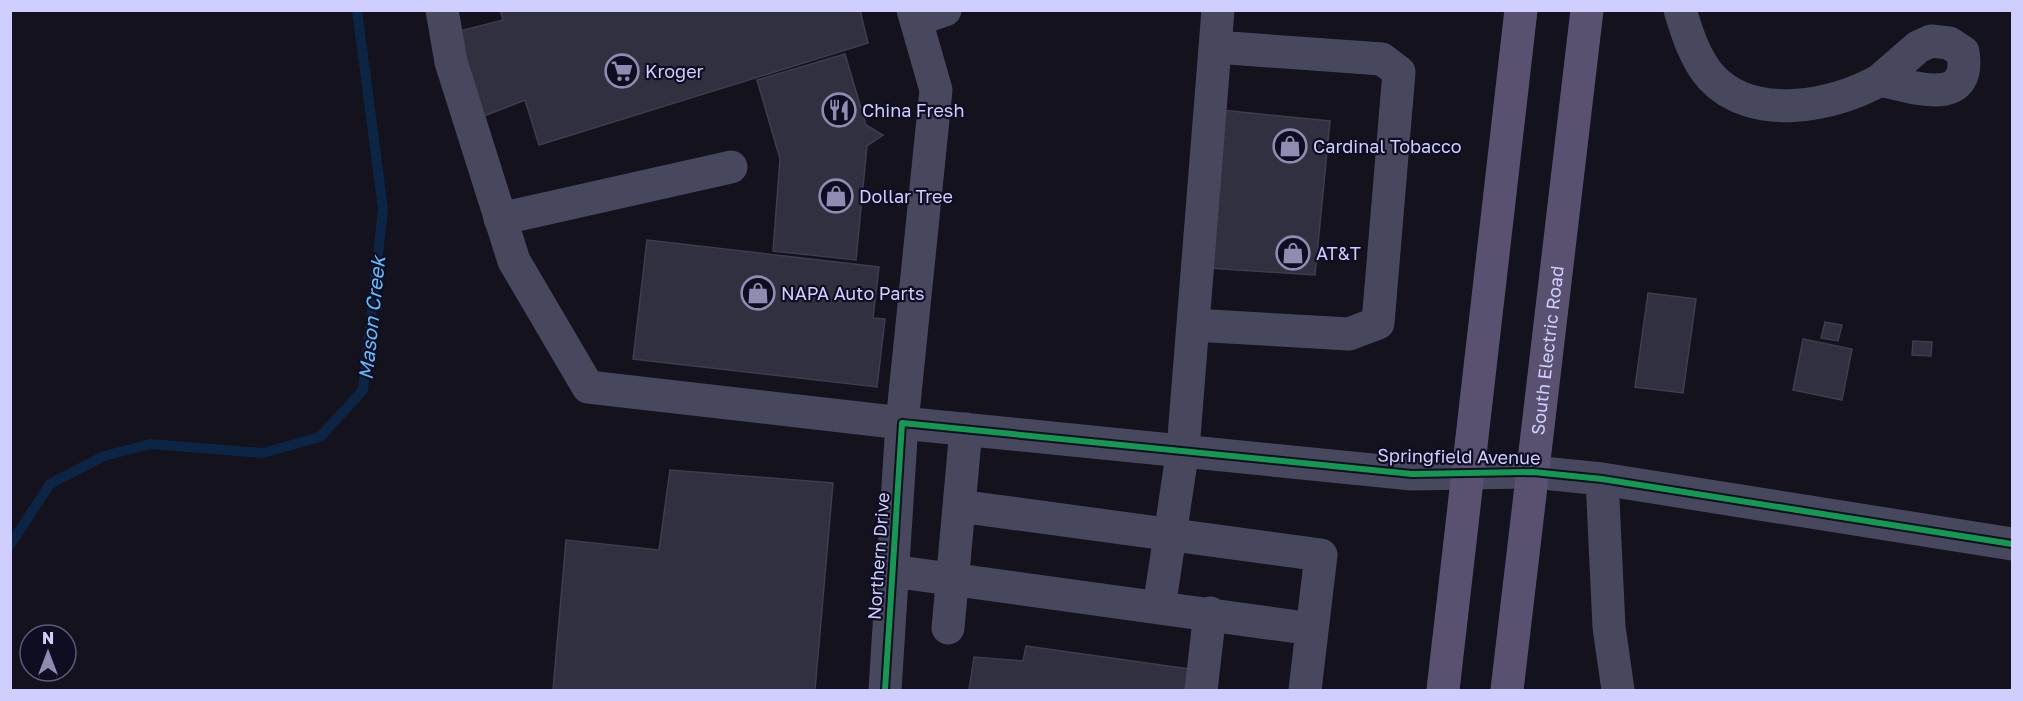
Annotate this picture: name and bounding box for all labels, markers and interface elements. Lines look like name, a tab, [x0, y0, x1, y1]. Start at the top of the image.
supermarket icon: Kroger	[604, 53, 640, 89]
place label: Kroger	[645, 60, 704, 82]
restaurant icon: China Fresh	[821, 92, 857, 128]
place label: China Fresh	[862, 99, 964, 121]
shop icon: Cardinal Tobacco	[1272, 128, 1308, 164]
place label: Cardinal Tobacco	[1313, 135, 1462, 157]
shop icon: Dollar Tree	[818, 178, 854, 214]
place label: Dollar Tree	[859, 185, 953, 207]
shop icon: AT&T	[1275, 235, 1311, 271]
place label: AT&T	[1316, 242, 1361, 264]
water label: Mason Creek	[353, 252, 390, 381]
street label: South Electric Road	[1526, 264, 1568, 436]
shop icon: NAPA Auto Parts	[740, 275, 776, 311]
place label: NAPA Auto Parts	[781, 282, 925, 304]
street label: Springfield Avenue	[1377, 444, 1541, 468]
street label: Northern Drive	[863, 492, 893, 620]
north arrow	[18, 623, 78, 683]
text: N	[42, 628, 54, 648]

